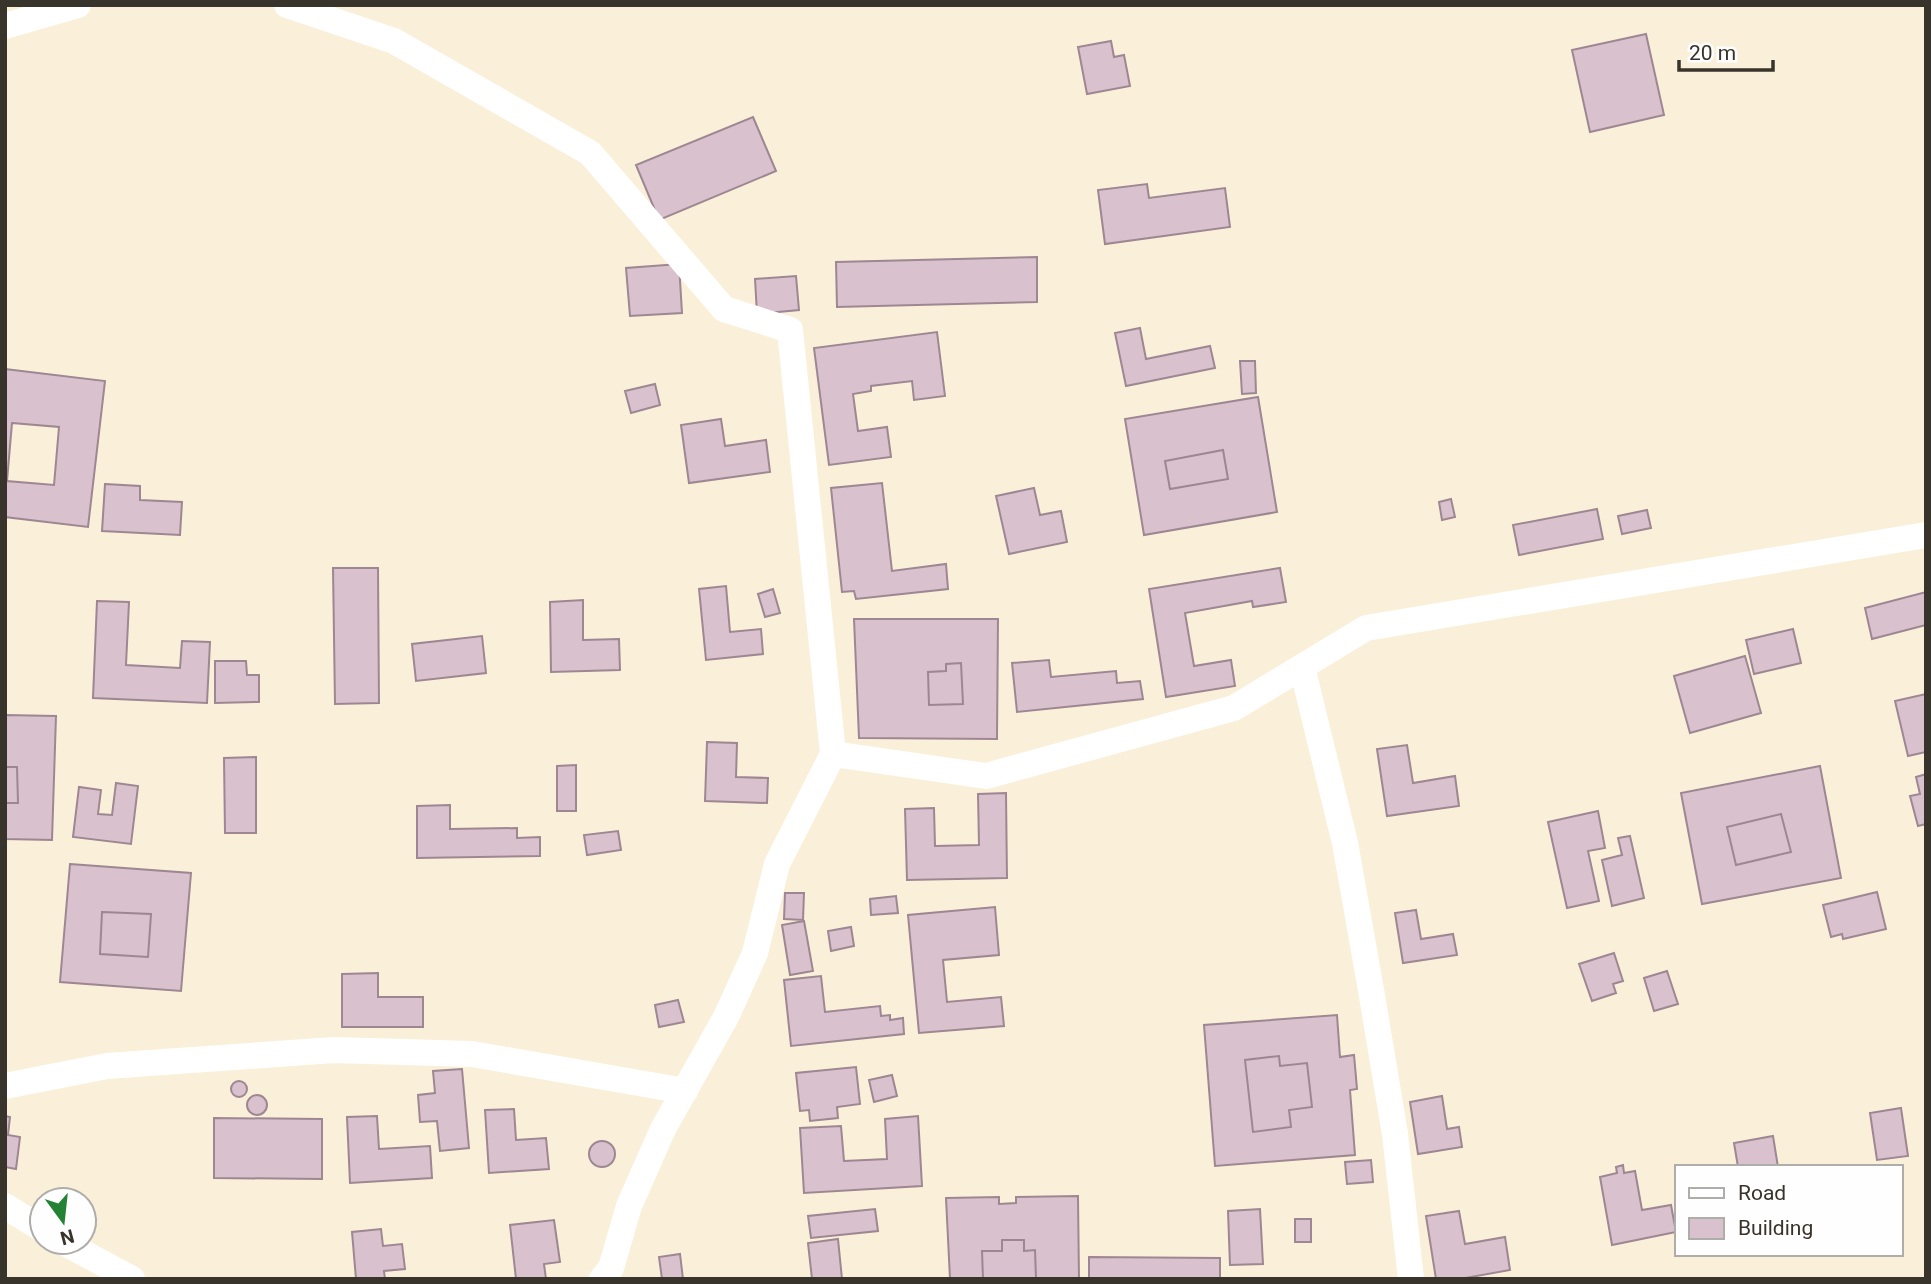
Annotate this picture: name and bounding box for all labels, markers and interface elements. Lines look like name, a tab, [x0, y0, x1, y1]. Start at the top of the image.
scale bar	[1679, 28, 1773, 72]
text: 20 m	[1689, 41, 1736, 65]
legend	[1675, 1165, 1903, 1256]
text: Road	[1738, 1181, 1786, 1205]
north arrow	[28, 1186, 98, 1256]
text: Building	[1738, 1216, 1813, 1240]
text: N	[58, 1224, 77, 1250]

